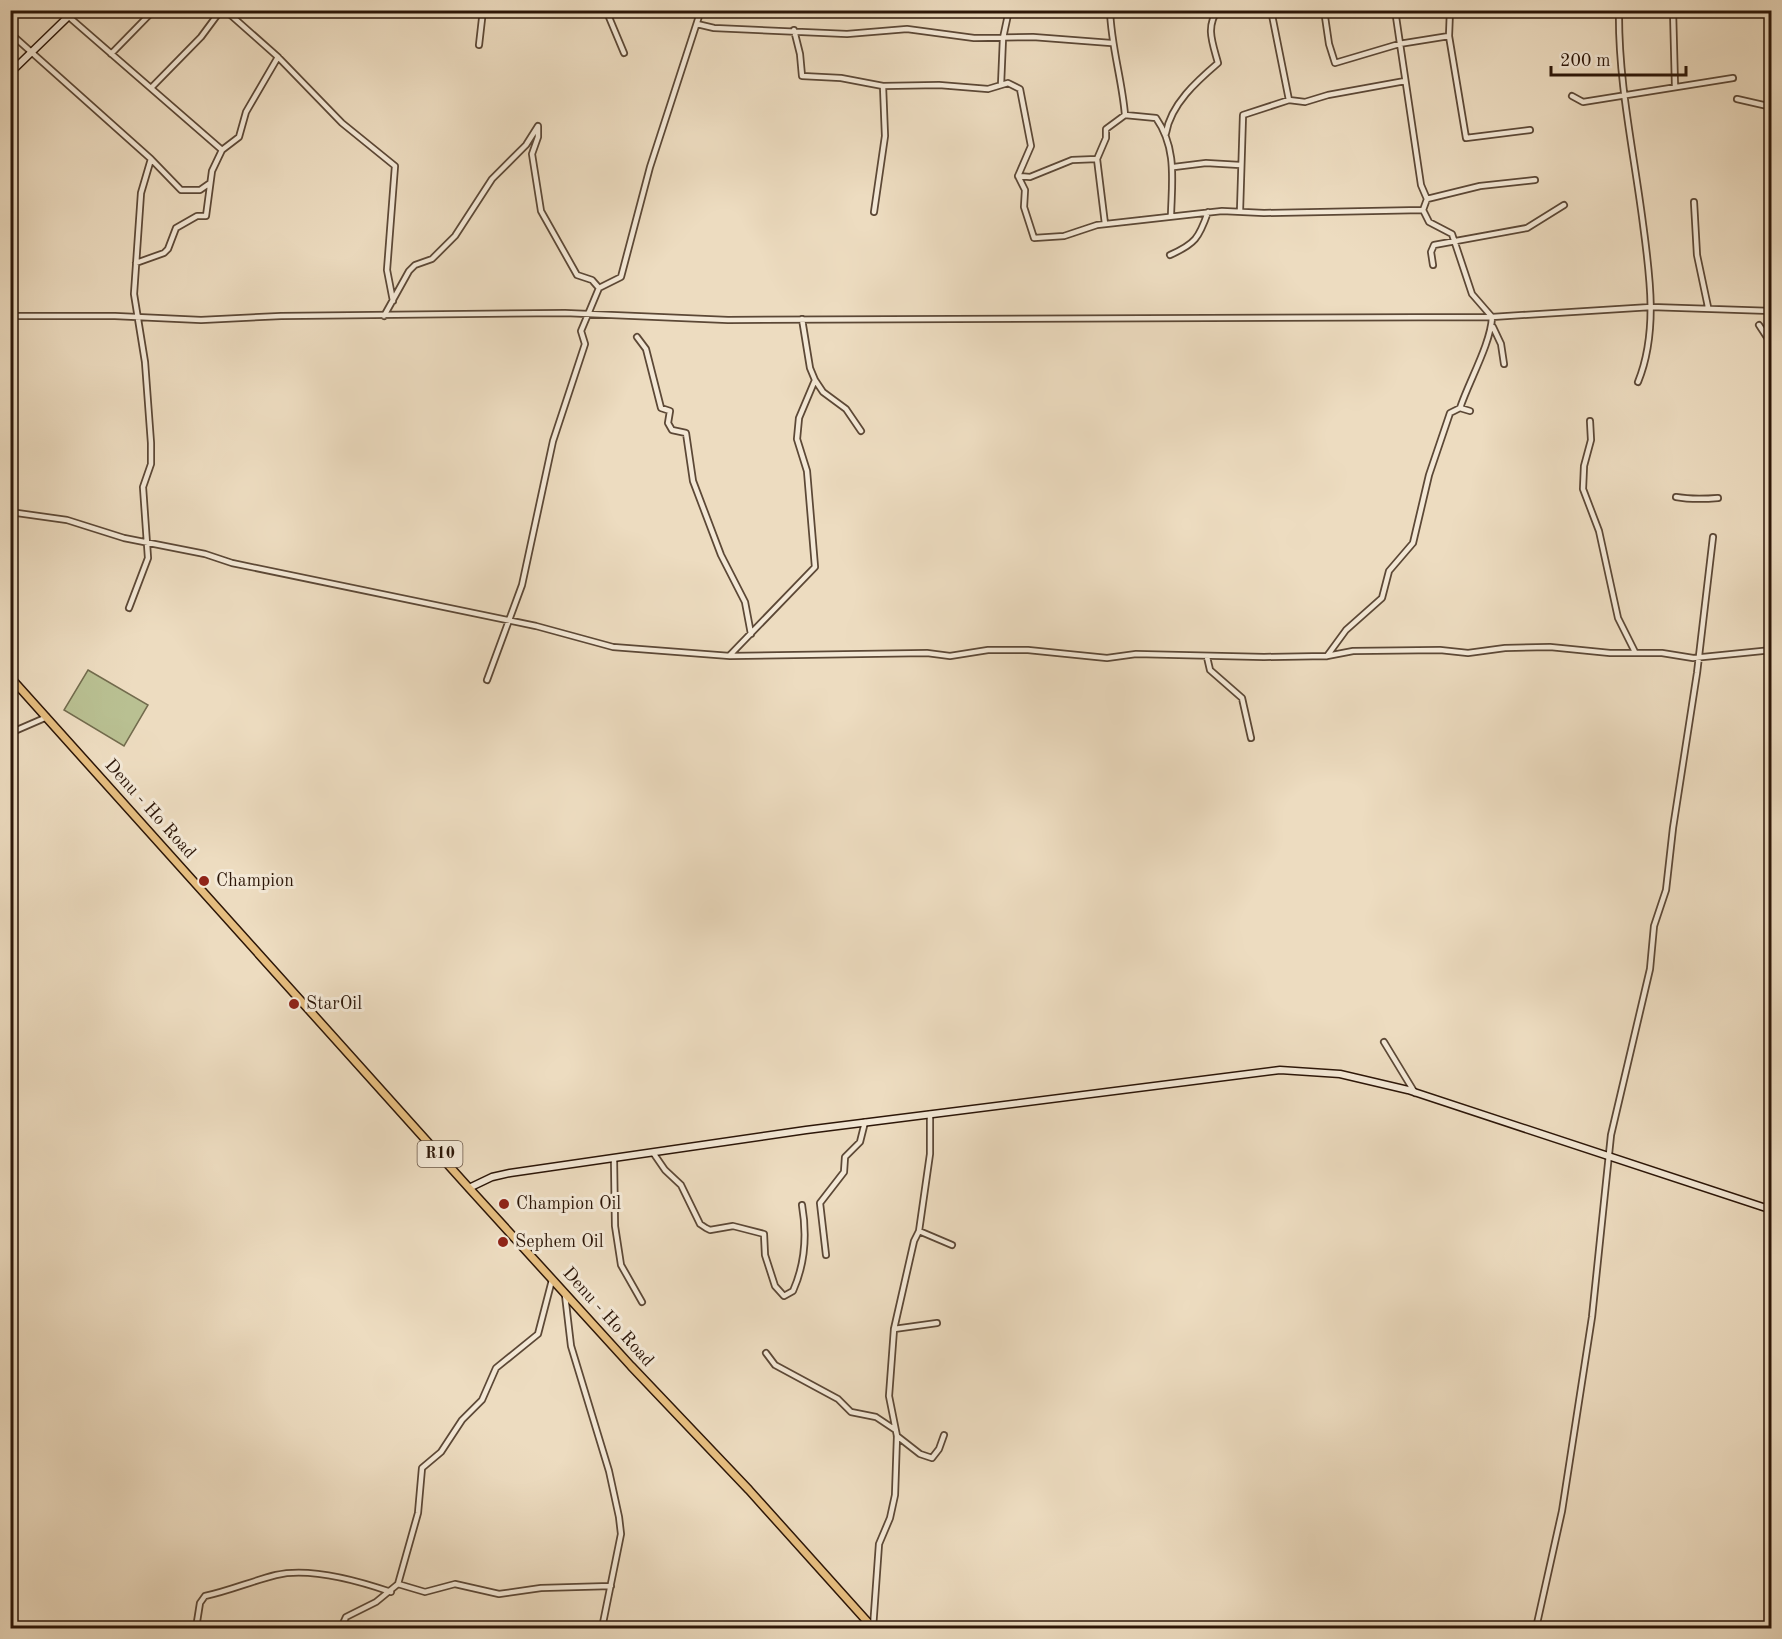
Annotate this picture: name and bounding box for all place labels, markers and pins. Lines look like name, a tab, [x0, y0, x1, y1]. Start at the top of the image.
place label: Champion	[216, 872, 294, 890]
marker: Champion	[197, 874, 211, 888]
place label: StarOil	[306, 995, 362, 1013]
marker: StarOil	[287, 997, 301, 1011]
place label: Champion Oil	[516, 1195, 621, 1213]
marker: Champion Oil	[497, 1197, 511, 1211]
place label: Sephem Oil	[515, 1233, 604, 1251]
marker: Sephem Oil	[496, 1235, 510, 1249]

